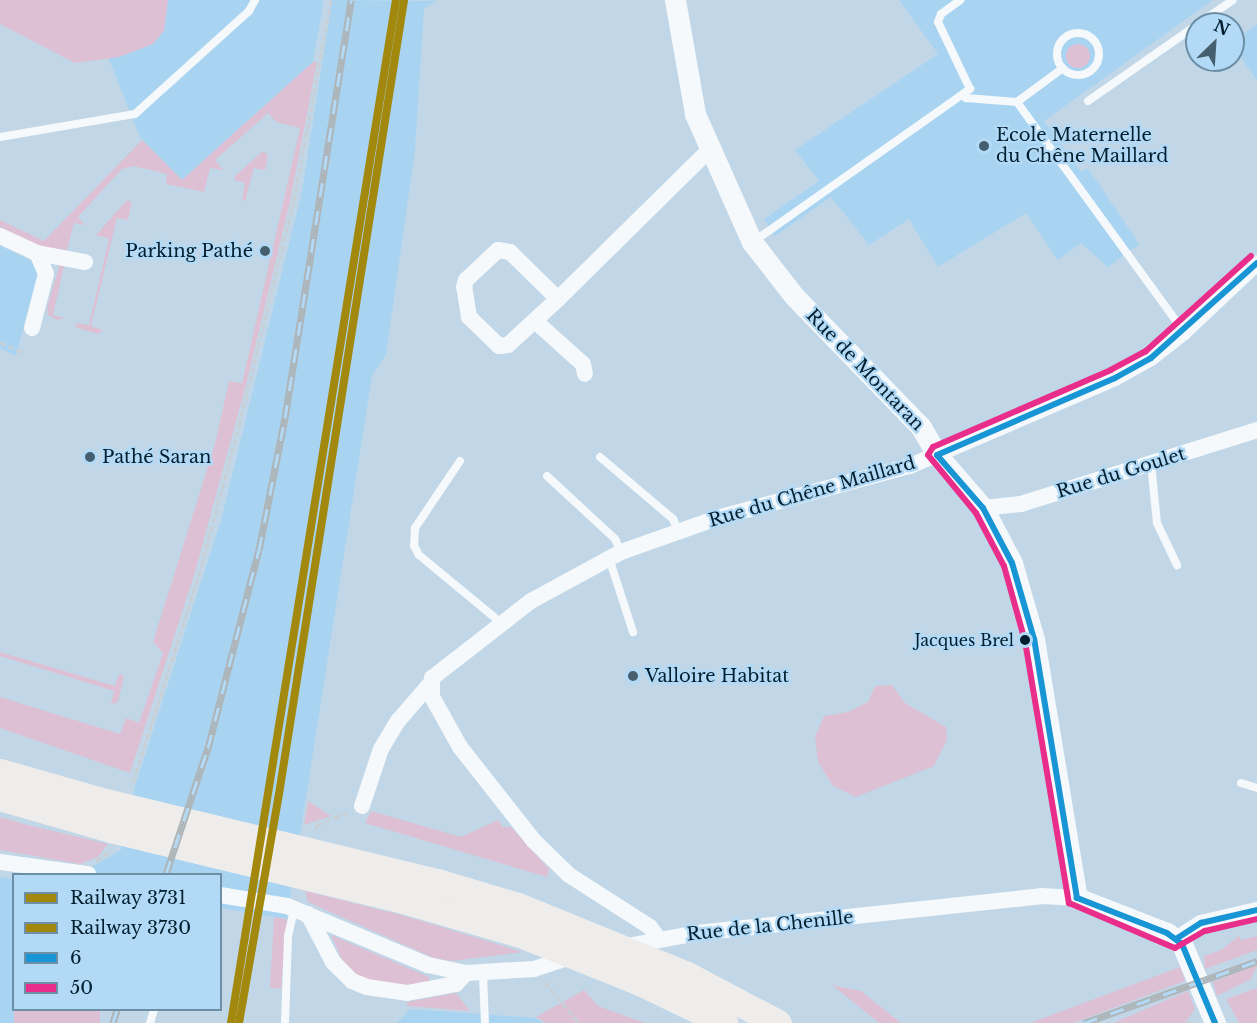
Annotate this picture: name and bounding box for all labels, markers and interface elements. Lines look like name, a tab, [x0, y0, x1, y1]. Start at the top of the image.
north arrow	[1185, 12, 1245, 72]
text: N	[1211, 15, 1233, 40]
place label: Ecole Maternelle du Chêne Maillard	[996, 125, 1168, 168]
marker: Ecole Maternelle du Chêne Maillard	[977, 139, 991, 153]
place label: Parking Pathé	[125, 240, 253, 262]
marker: Parking Pathé	[258, 244, 272, 258]
street label: Rue de Montaran	[802, 305, 928, 435]
street label: Rue du Goulet	[1054, 443, 1188, 503]
place label: Pathé Saran	[102, 446, 211, 468]
marker: Pathé Saran	[83, 450, 97, 464]
street label: Rue du Chêne Maillard	[706, 452, 918, 532]
place label: Jacques Brel	[914, 630, 1014, 650]
marker: Jacques Brel	[1019, 634, 1031, 646]
place label: Valloire Habitat	[645, 665, 789, 687]
marker: Valloire Habitat	[626, 669, 640, 683]
legend	[12, 873, 222, 1011]
text: Railway 3731	[70, 887, 186, 909]
street label: Rue de la Chenille	[685, 906, 855, 946]
text: Railway 3730	[70, 917, 191, 939]
text: 6	[70, 947, 82, 969]
text: 50	[70, 977, 93, 999]

